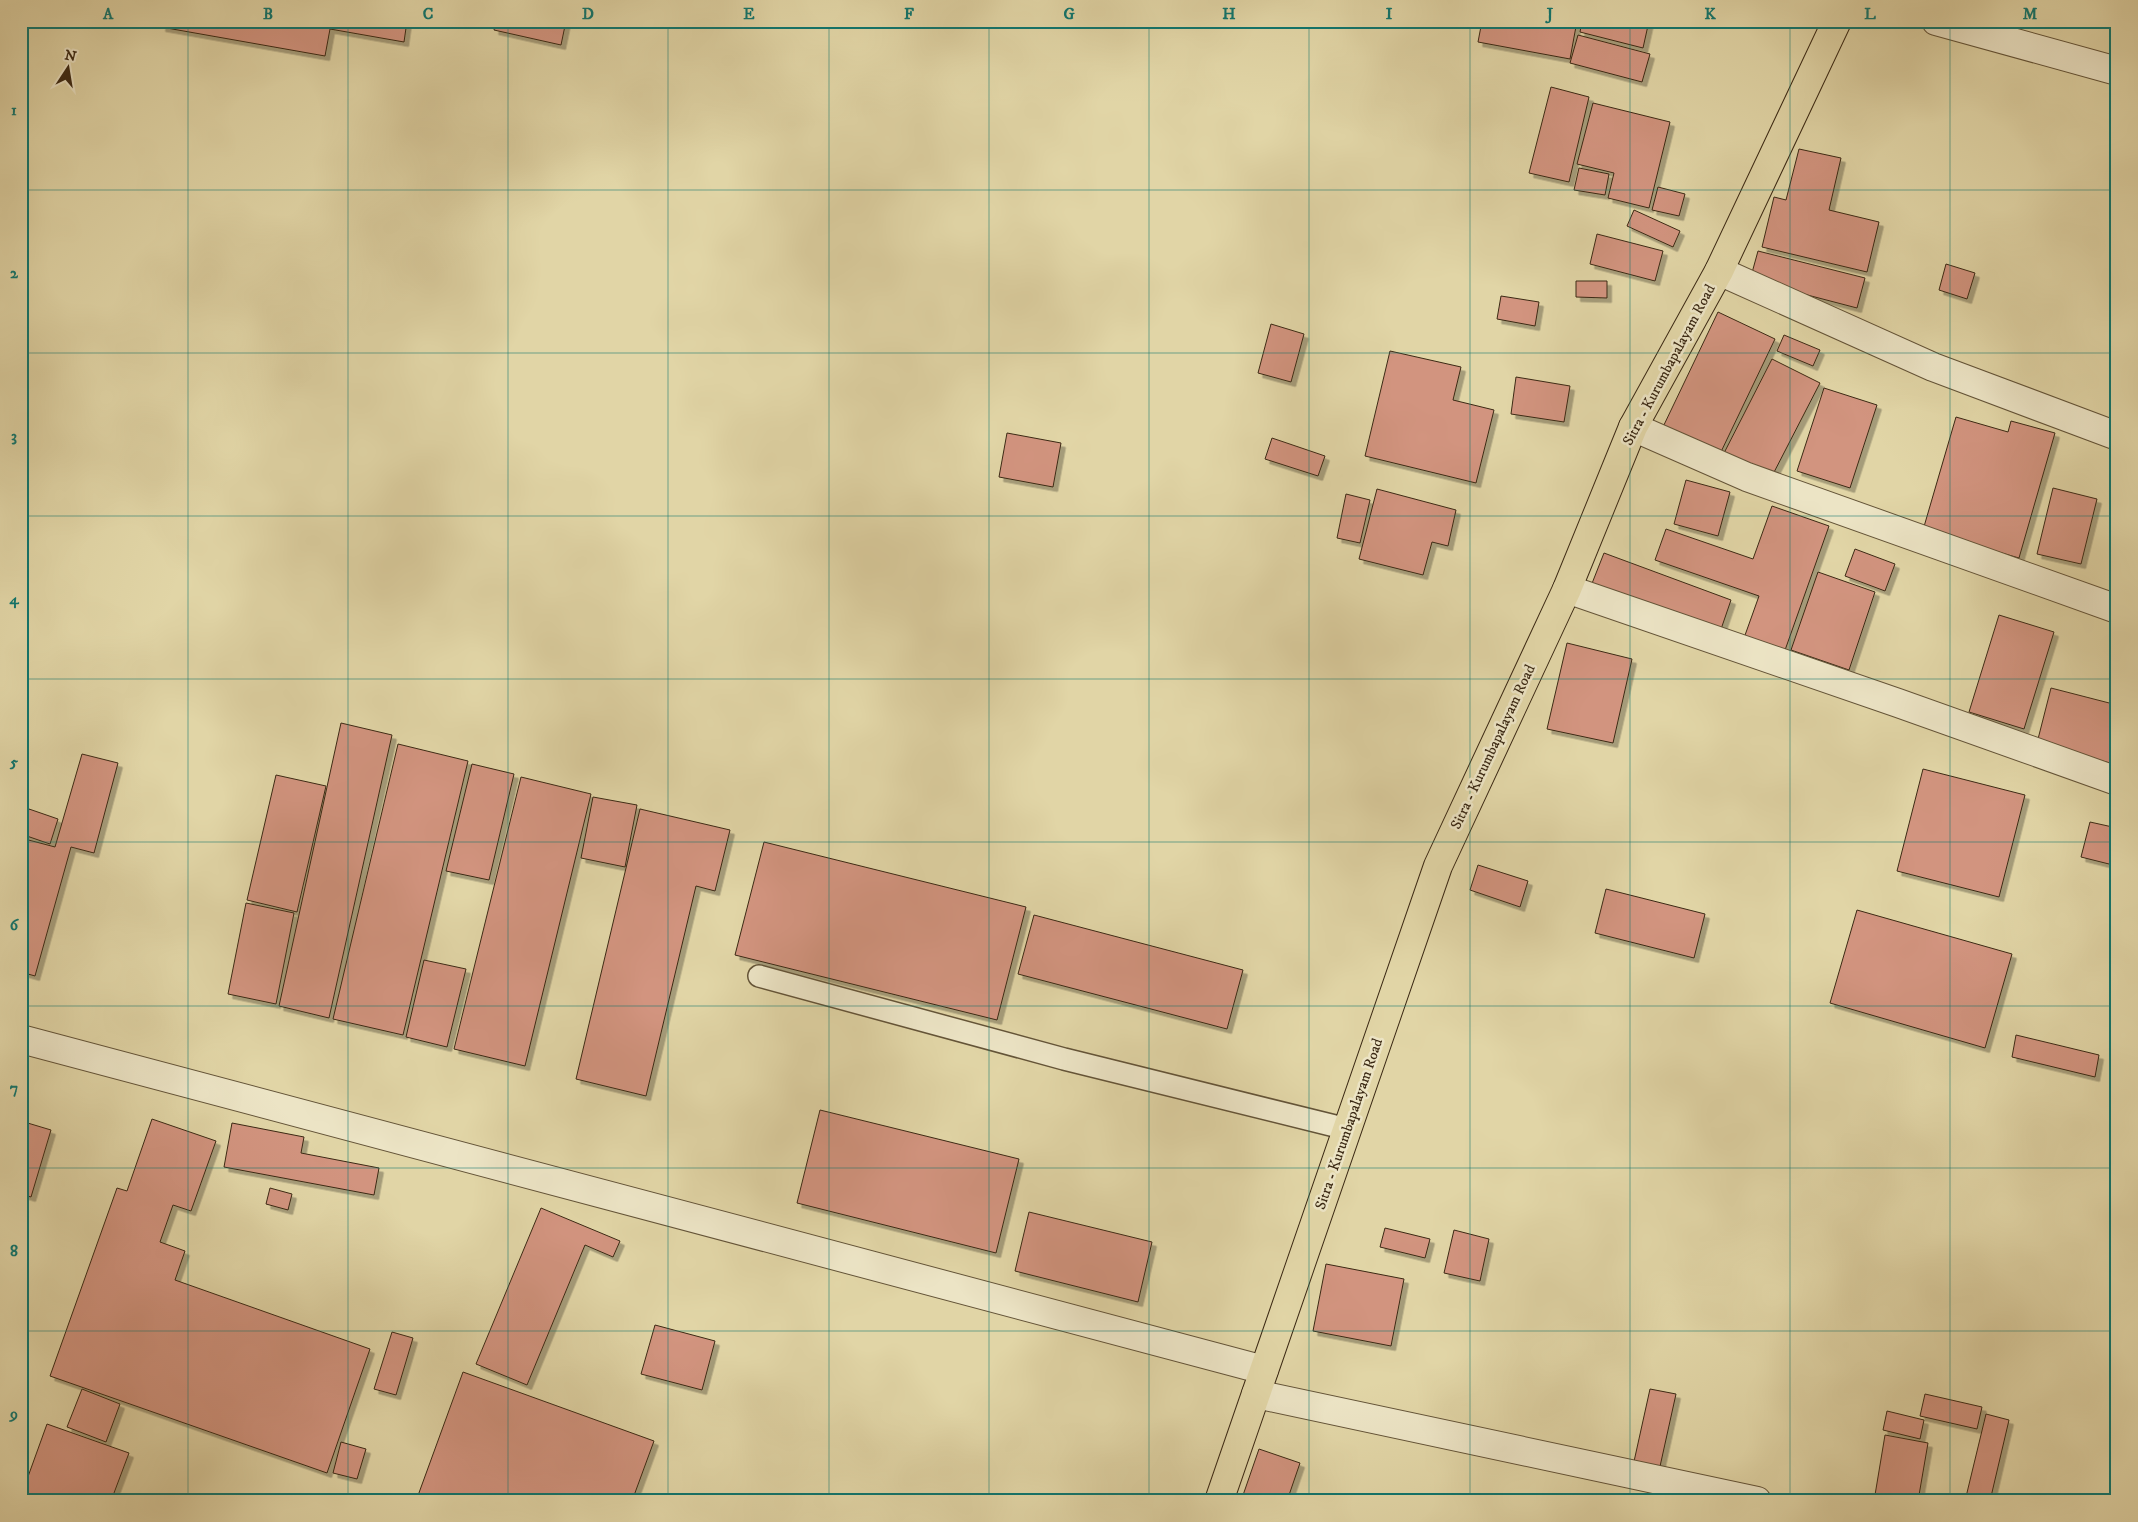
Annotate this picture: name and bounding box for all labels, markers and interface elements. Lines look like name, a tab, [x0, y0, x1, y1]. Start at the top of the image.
text: A	[102, 4, 114, 24]
text: B	[263, 4, 273, 24]
text: C	[423, 4, 433, 24]
text: D	[582, 4, 594, 24]
text: E	[743, 4, 755, 24]
text: F	[904, 4, 914, 24]
text: G	[1063, 4, 1075, 24]
text: H	[1222, 4, 1236, 24]
text: I	[1386, 4, 1393, 24]
text: J	[1545, 4, 1554, 24]
text: K	[1704, 4, 1716, 24]
text: L	[1864, 4, 1876, 24]
text: M	[2023, 4, 2038, 24]
north arrow	[42, 42, 92, 92]
text: N	[63, 46, 78, 66]
text: 1	[11, 100, 17, 120]
text: 2	[10, 263, 19, 283]
street label: Sitra - Kurumbapalayam Road	[1618, 281, 1720, 449]
text: 3	[11, 426, 17, 446]
text: 4	[8, 589, 19, 609]
street label: Sitra - Kurumbapalayam Road	[1446, 661, 1540, 832]
text: 5	[9, 752, 18, 772]
text: 6	[10, 915, 20, 935]
street label: Sitra - Kurumbapalayam Road	[1311, 1035, 1387, 1212]
text: 7	[10, 1078, 18, 1098]
text: 8	[10, 1241, 18, 1261]
text: 9	[9, 1404, 18, 1424]

